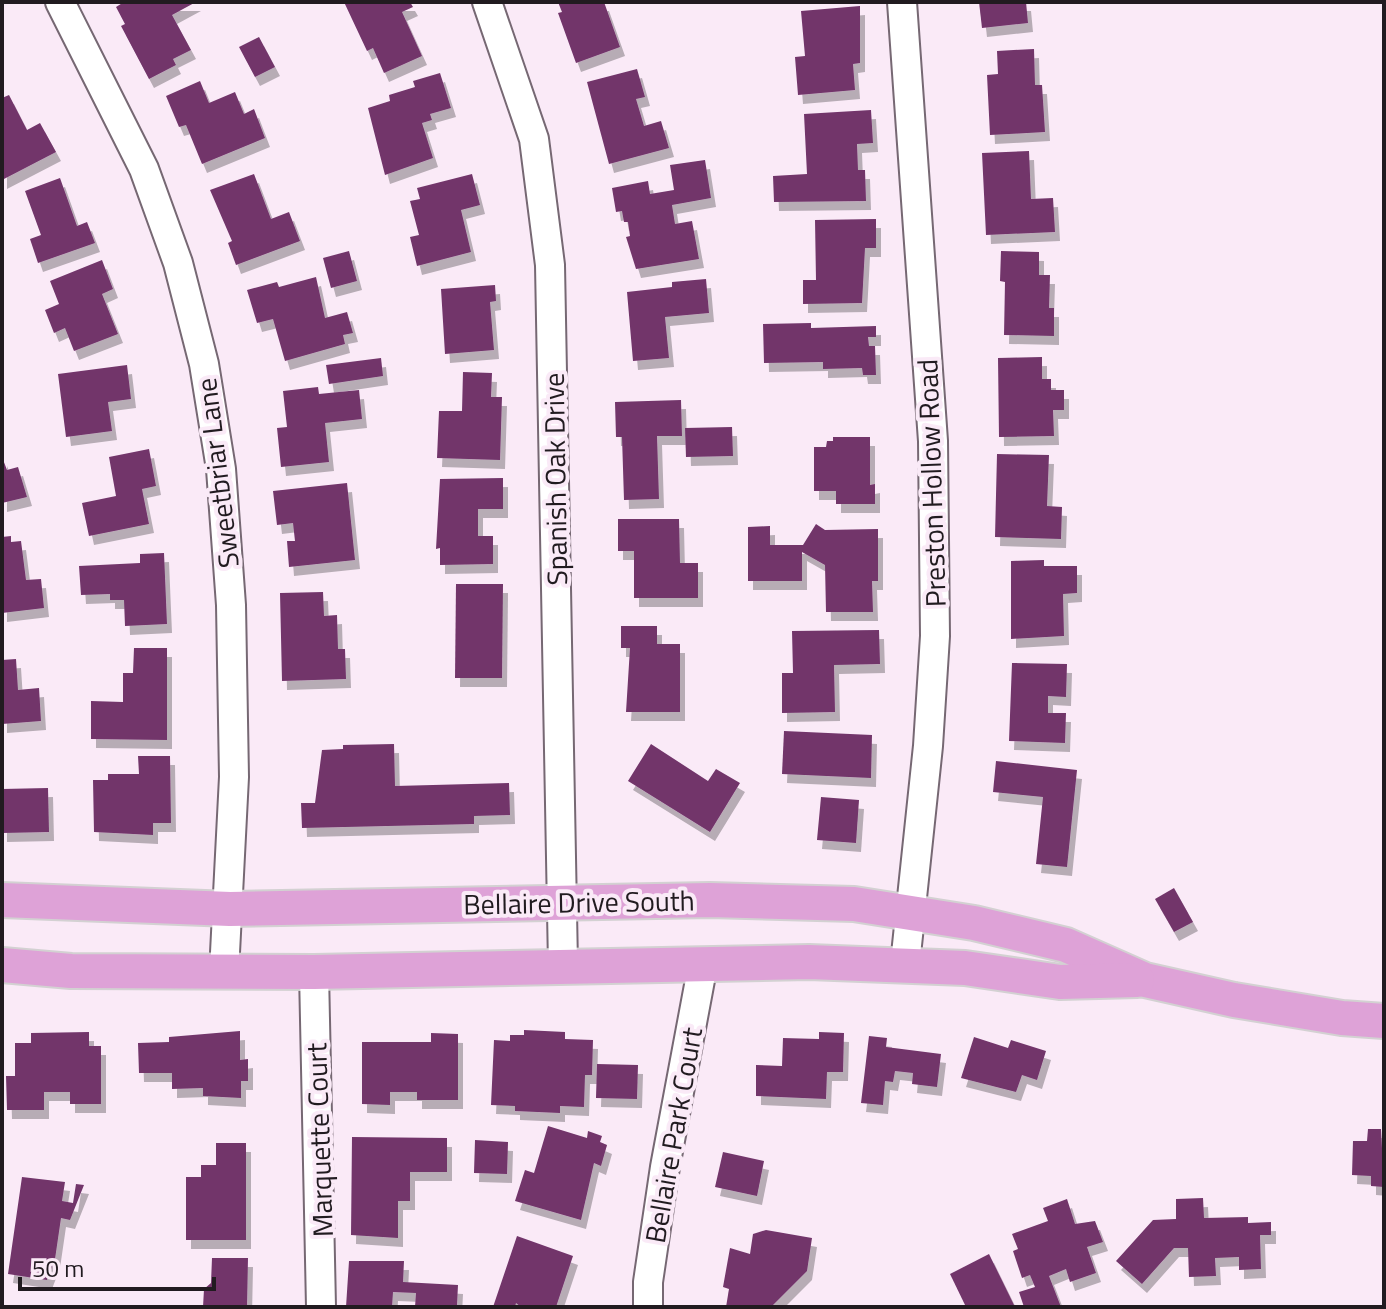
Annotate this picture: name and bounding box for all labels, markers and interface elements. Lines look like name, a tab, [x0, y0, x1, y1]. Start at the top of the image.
street label: Preston Hollow Road	[905, 358, 957, 608]
street label: Spanish Oak Drive	[532, 372, 578, 586]
street label: Sweetbriar Lane	[184, 375, 250, 571]
street label: Bellaire Drive South	[463, 878, 695, 926]
street label: Bellaire Park Court	[633, 1024, 713, 1246]
street label: Marquette Court	[294, 1042, 344, 1238]
scale bar	[20, 1241, 214, 1291]
text: 50 m	[32, 1250, 84, 1286]

